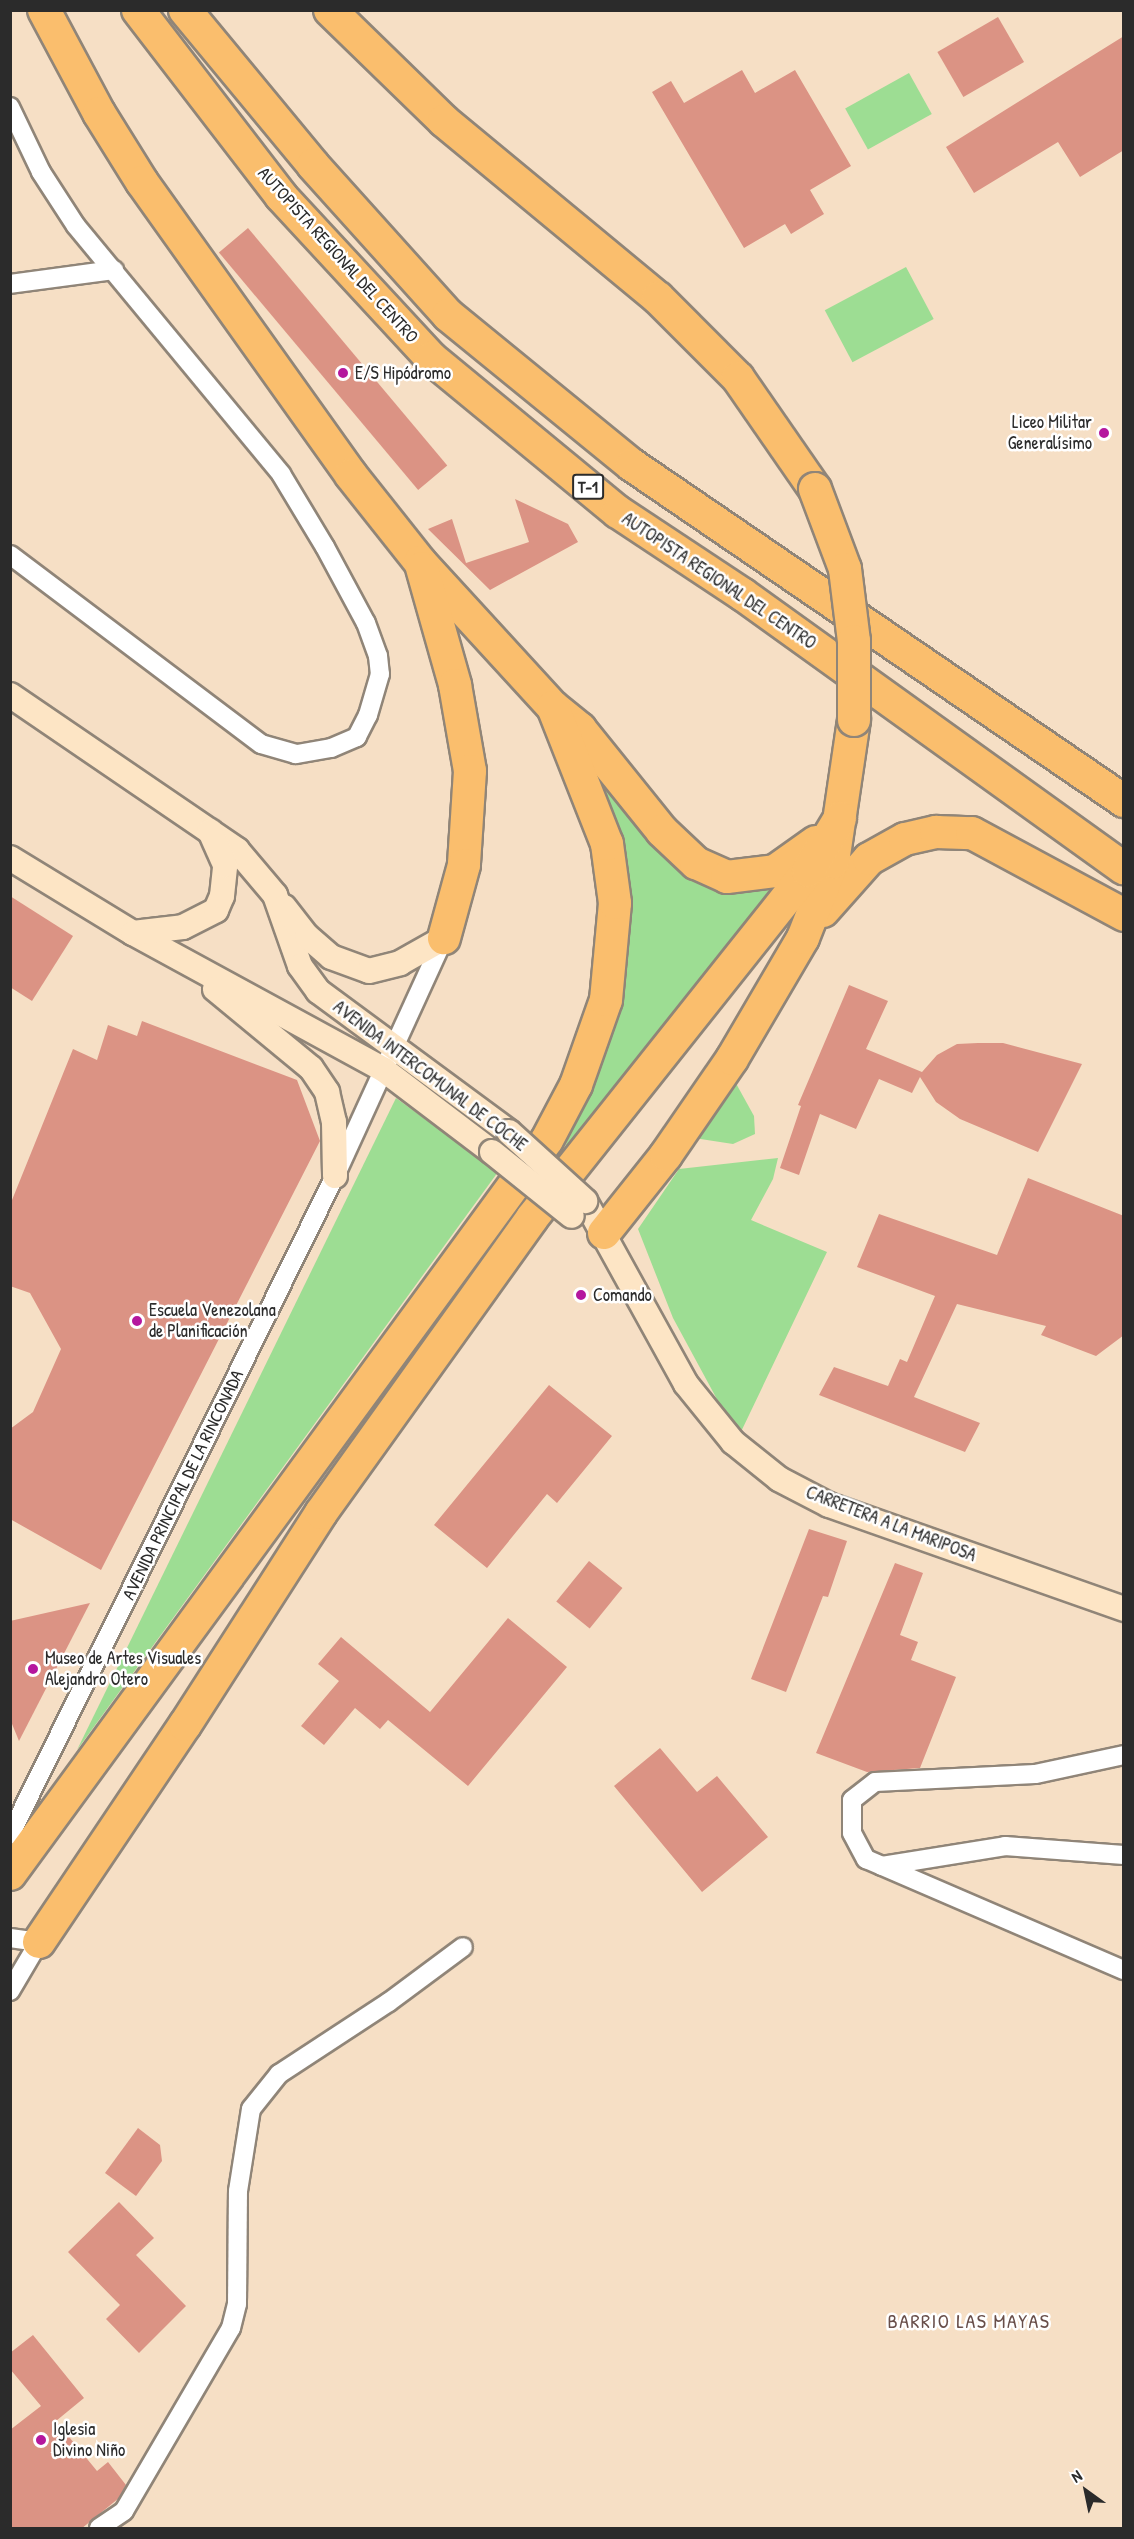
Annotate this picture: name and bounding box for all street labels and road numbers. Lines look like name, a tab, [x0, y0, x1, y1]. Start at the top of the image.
street label: AUTOPISTA REGIONAL DEL CENTRO	[253, 163, 423, 347]
road number: T-1	[572, 474, 604, 500]
street label: AUTOPISTA REGIONAL DEL CENTRO	[618, 508, 820, 654]
street label: AVENIDA INTERCOMUNAL DE COCHE	[329, 996, 531, 1156]
street label: AVENIDA PRINCIPAL DE LA RINCONADA	[118, 1367, 248, 1603]
street label: CARRETERA A LA MARIPOSA	[803, 1482, 979, 1566]

